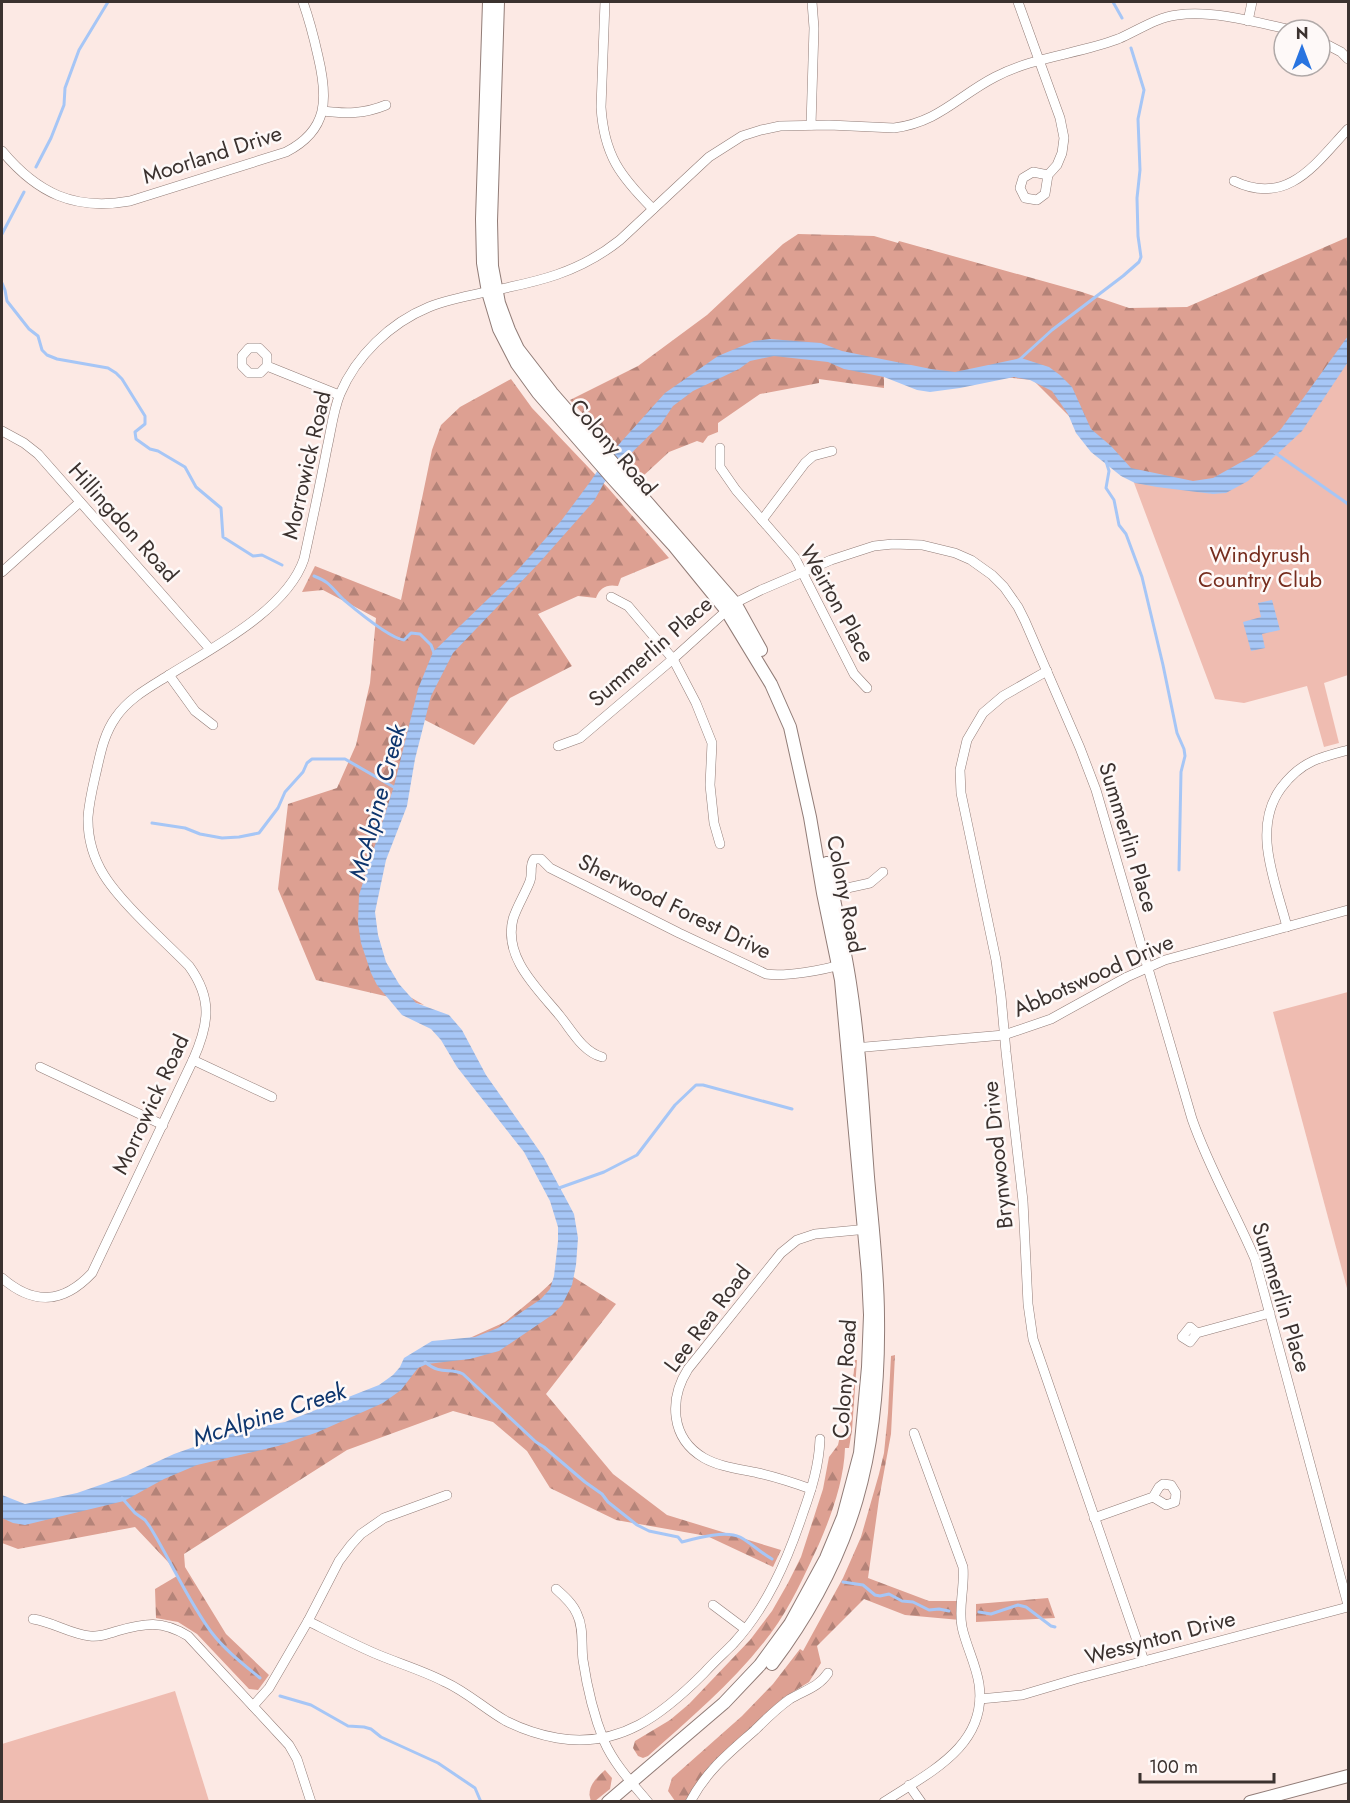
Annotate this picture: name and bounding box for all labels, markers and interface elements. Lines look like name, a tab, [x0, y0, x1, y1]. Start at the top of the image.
north arrow	[1272, 18, 1332, 78]
text: N	[1296, 22, 1308, 45]
street label: Moorland Drive	[138, 116, 286, 192]
street label: Morrowick Road	[273, 388, 339, 542]
street label: Colony Road	[563, 391, 665, 503]
street label: Hillingdon Road	[61, 455, 187, 589]
park label: Windyrush Country Club	[1198, 538, 1322, 595]
street label: Weirton Place	[793, 539, 883, 667]
street label: Summerlin Place	[581, 588, 719, 714]
water label: McAlpine Creek	[339, 719, 415, 883]
street label: Summerlin Place	[1091, 758, 1167, 916]
street label: Colony Road	[819, 832, 873, 956]
street label: Sherwood Forest Drive	[573, 845, 777, 967]
street label: Abbotswood Drive	[1008, 925, 1178, 1025]
street label: Morrowick Road	[104, 1029, 196, 1179]
street label: Brynwood Drive	[973, 1080, 1021, 1230]
street label: Summerlin Place	[1244, 1218, 1320, 1376]
street label: Lee Rea Road	[656, 1257, 758, 1379]
street label: Colony Road	[824, 1318, 864, 1440]
water label: McAlpine Creek	[188, 1372, 352, 1455]
street label: Wessynton Drive	[1081, 1602, 1239, 1672]
scale bar	[1140, 1746, 1274, 1784]
text: 100 m	[1149, 1754, 1198, 1780]

